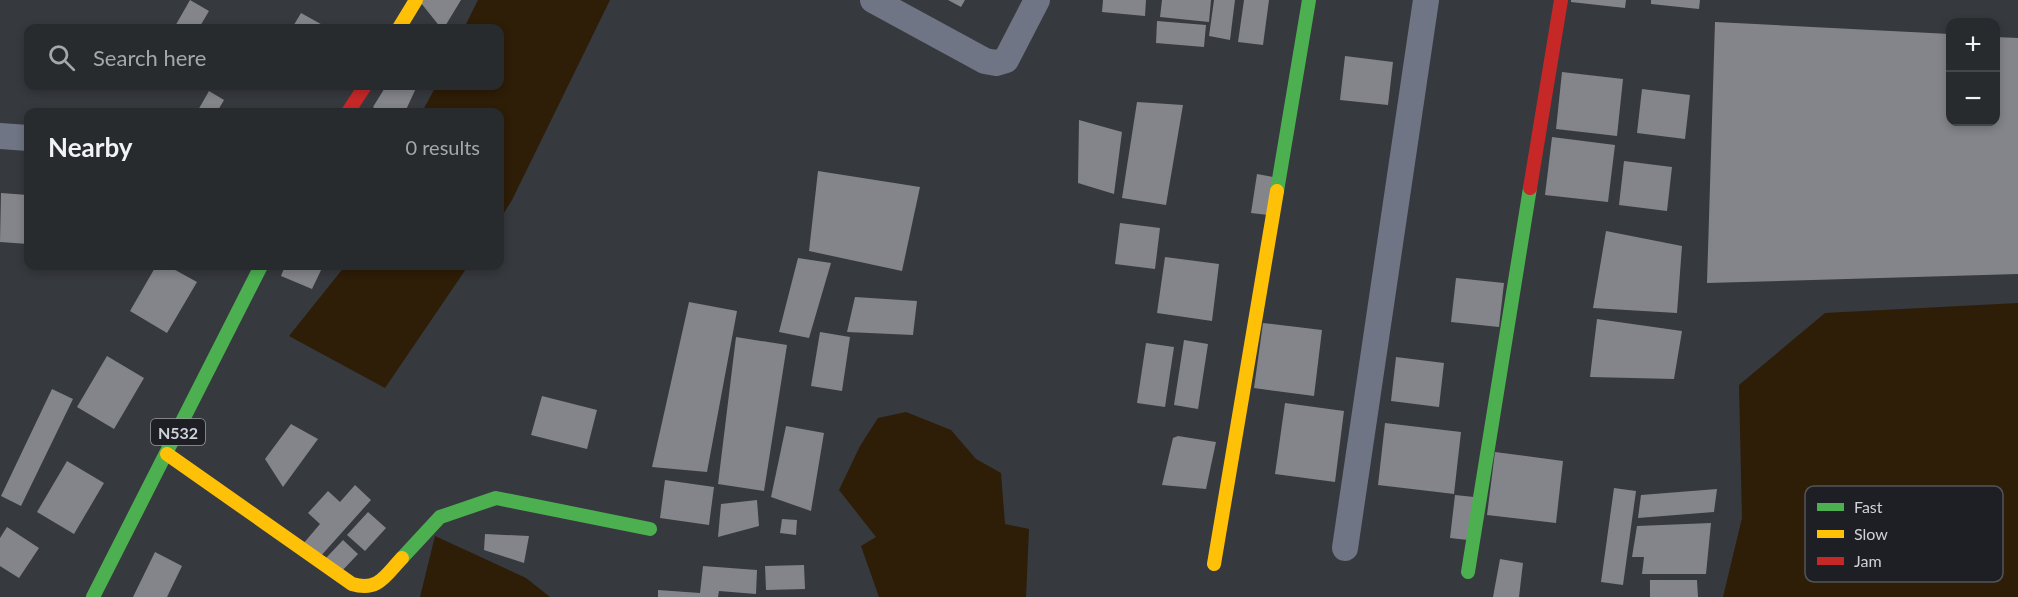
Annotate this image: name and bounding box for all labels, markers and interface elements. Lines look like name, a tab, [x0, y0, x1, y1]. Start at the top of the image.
map controls	[1946, 18, 2000, 126]
button: +	[1946, 18, 2000, 72]
search box	[24, 24, 504, 90]
icon: search	[45, 41, 78, 74]
text: Search here	[93, 44, 206, 71]
button: −	[1946, 72, 2000, 126]
text: Nearby	[48, 131, 133, 163]
text: 0 results	[405, 135, 480, 159]
road number: N532	[151, 419, 205, 445]
legend	[1805, 486, 2003, 582]
text: Fast	[1854, 497, 1883, 516]
text: Slow	[1854, 524, 1888, 543]
text: Jam	[1854, 551, 1882, 570]

